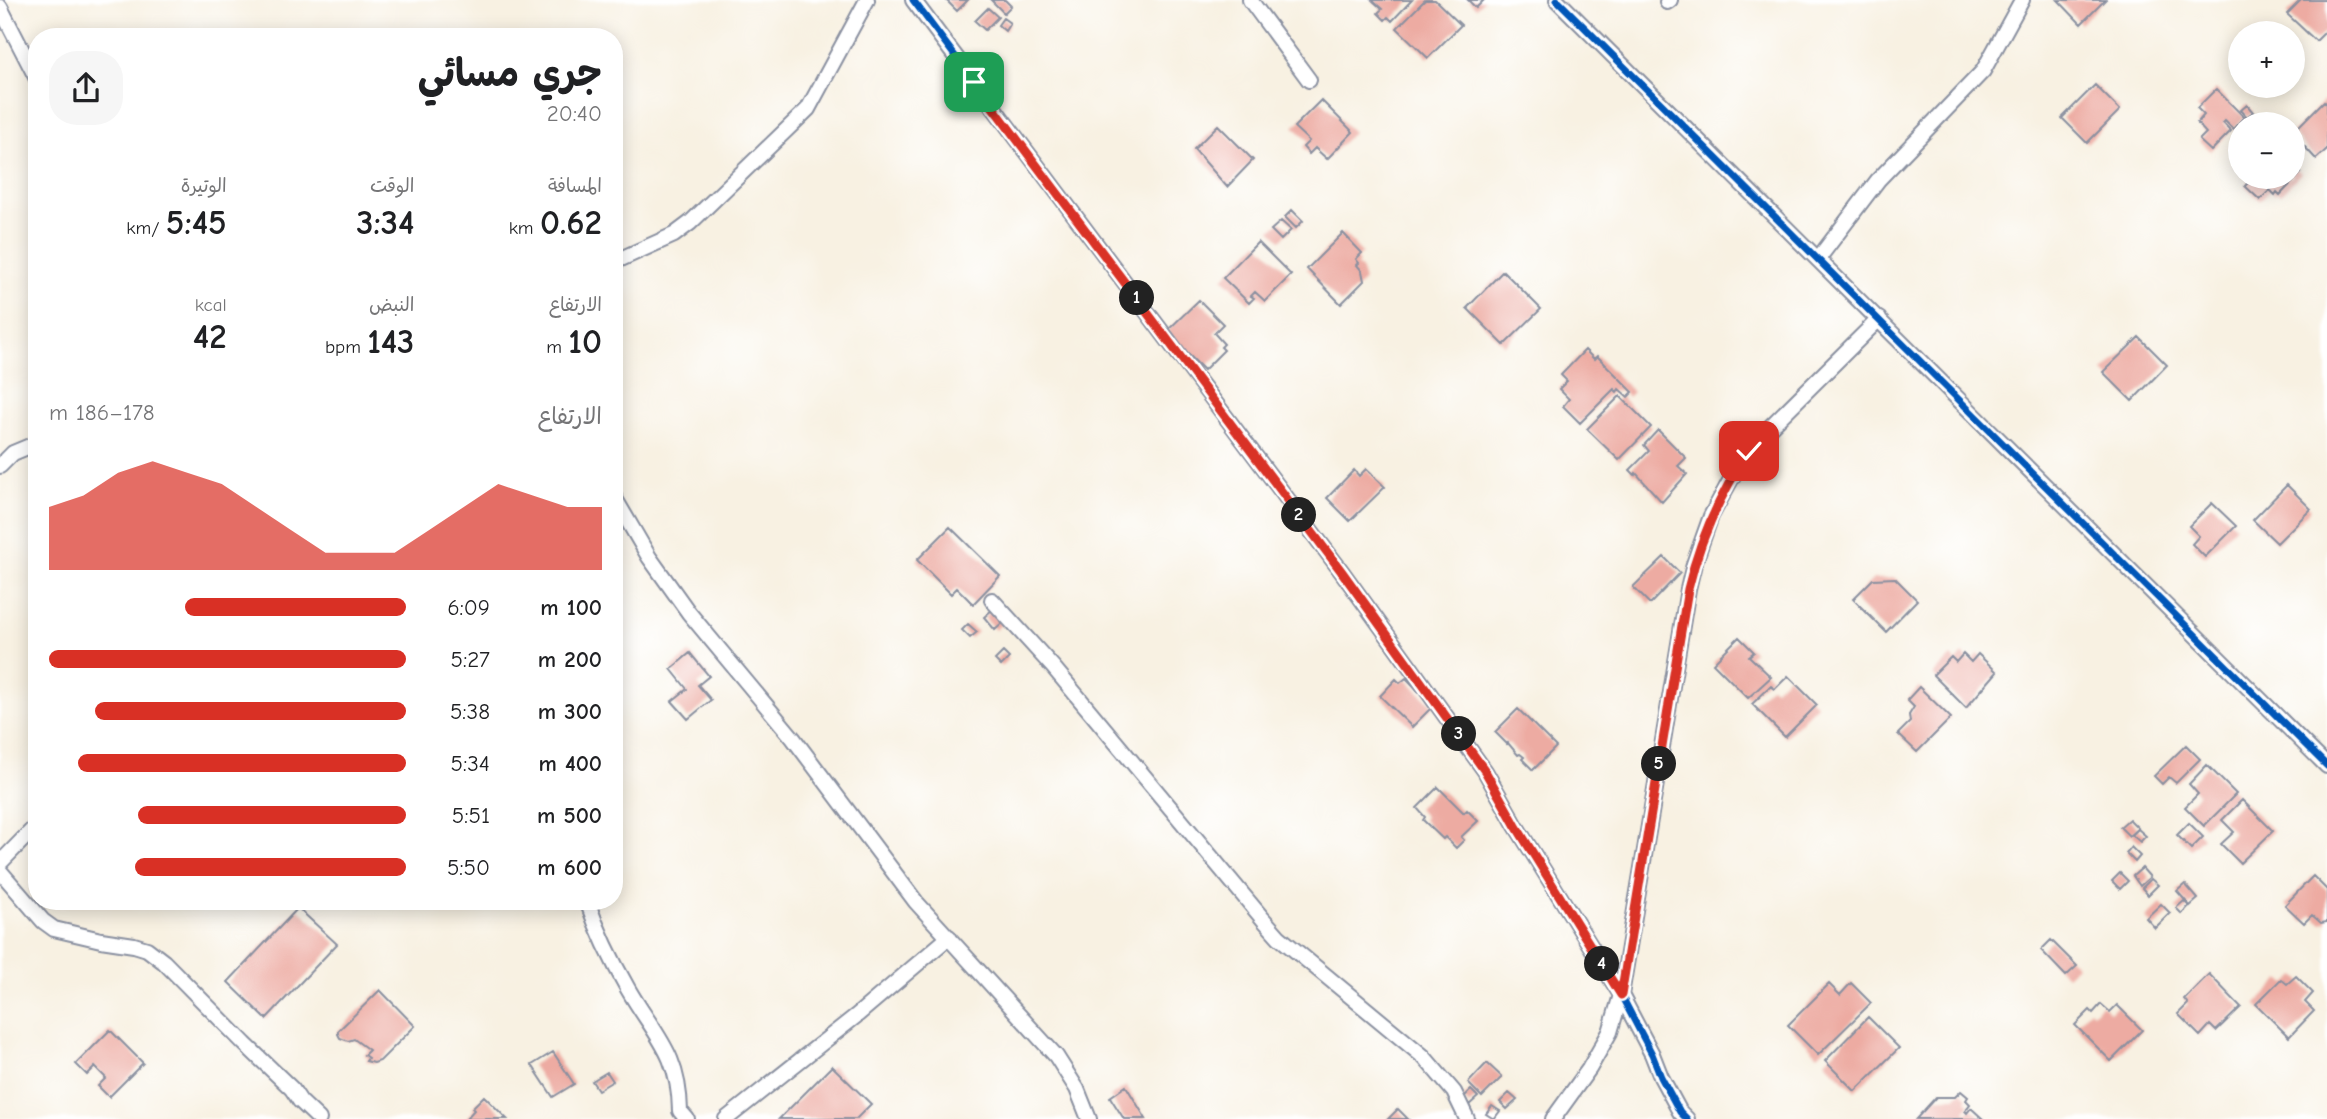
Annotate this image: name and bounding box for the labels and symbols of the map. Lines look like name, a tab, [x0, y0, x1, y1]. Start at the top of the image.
pin	[944, 52, 1004, 112]
pin: 1	[1120, 280, 1154, 316]
pin	[1719, 421, 1779, 481]
pin: 2	[1282, 498, 1316, 532]
pin: 3	[1442, 716, 1476, 752]
pin: 5	[1642, 746, 1676, 782]
pin: 4	[1584, 946, 1620, 982]

